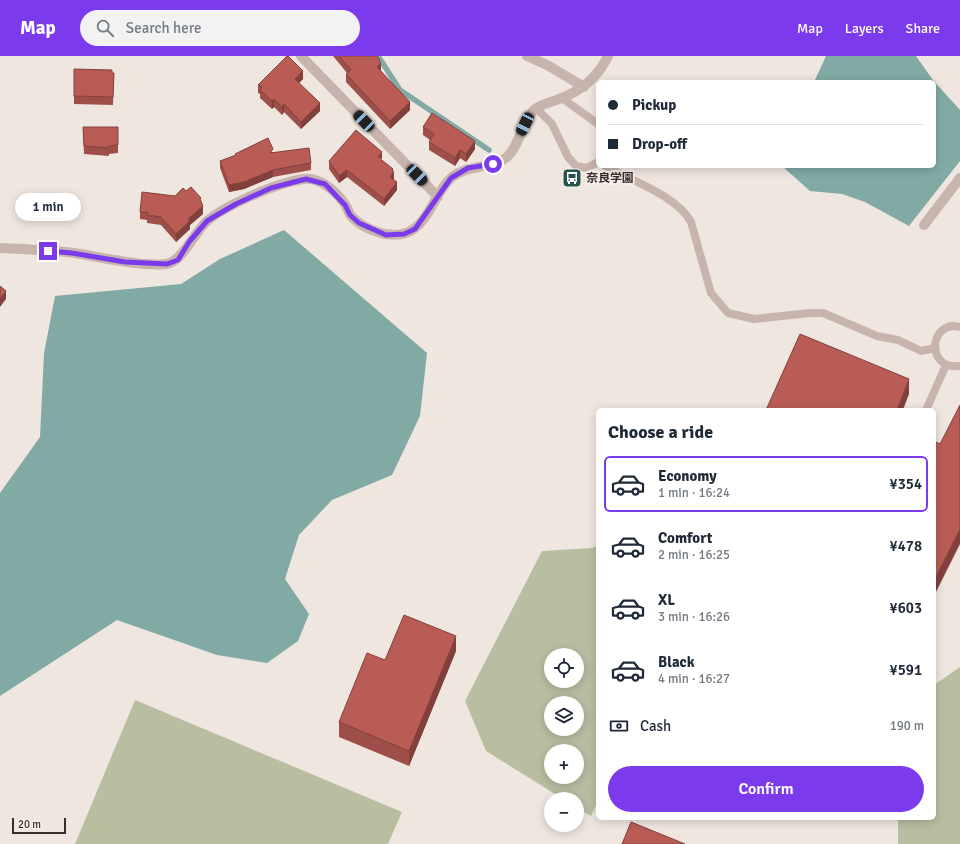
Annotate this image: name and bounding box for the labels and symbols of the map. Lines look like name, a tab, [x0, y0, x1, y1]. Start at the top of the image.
car	[351, 108, 377, 134]
car	[514, 111, 536, 137]
route start	[484, 155, 502, 173]
car	[404, 162, 430, 188]
bus stop icon: 奈良学園	[561, 167, 583, 189]
place label: 奈良学園	[586, 171, 634, 186]
callout: 1 min	[15, 193, 81, 221]
route end	[39, 242, 57, 260]
scale bar	[12, 816, 66, 835]

